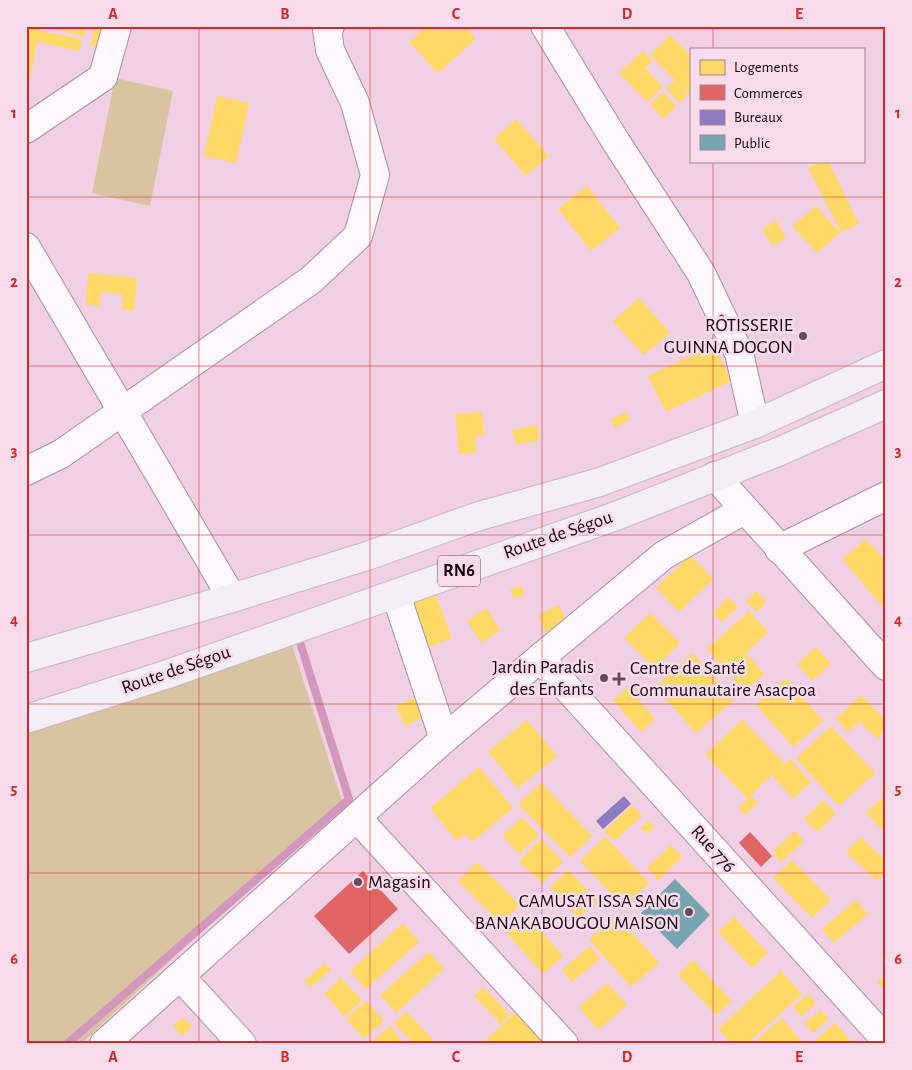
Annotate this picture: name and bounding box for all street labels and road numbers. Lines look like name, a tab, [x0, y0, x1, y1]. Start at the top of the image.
street label: Route de Ségou	[501, 507, 615, 562]
road number: RN6	[438, 556, 480, 586]
street label: Route de Ségou	[119, 642, 233, 697]
street label: Rue 776	[687, 822, 739, 876]

